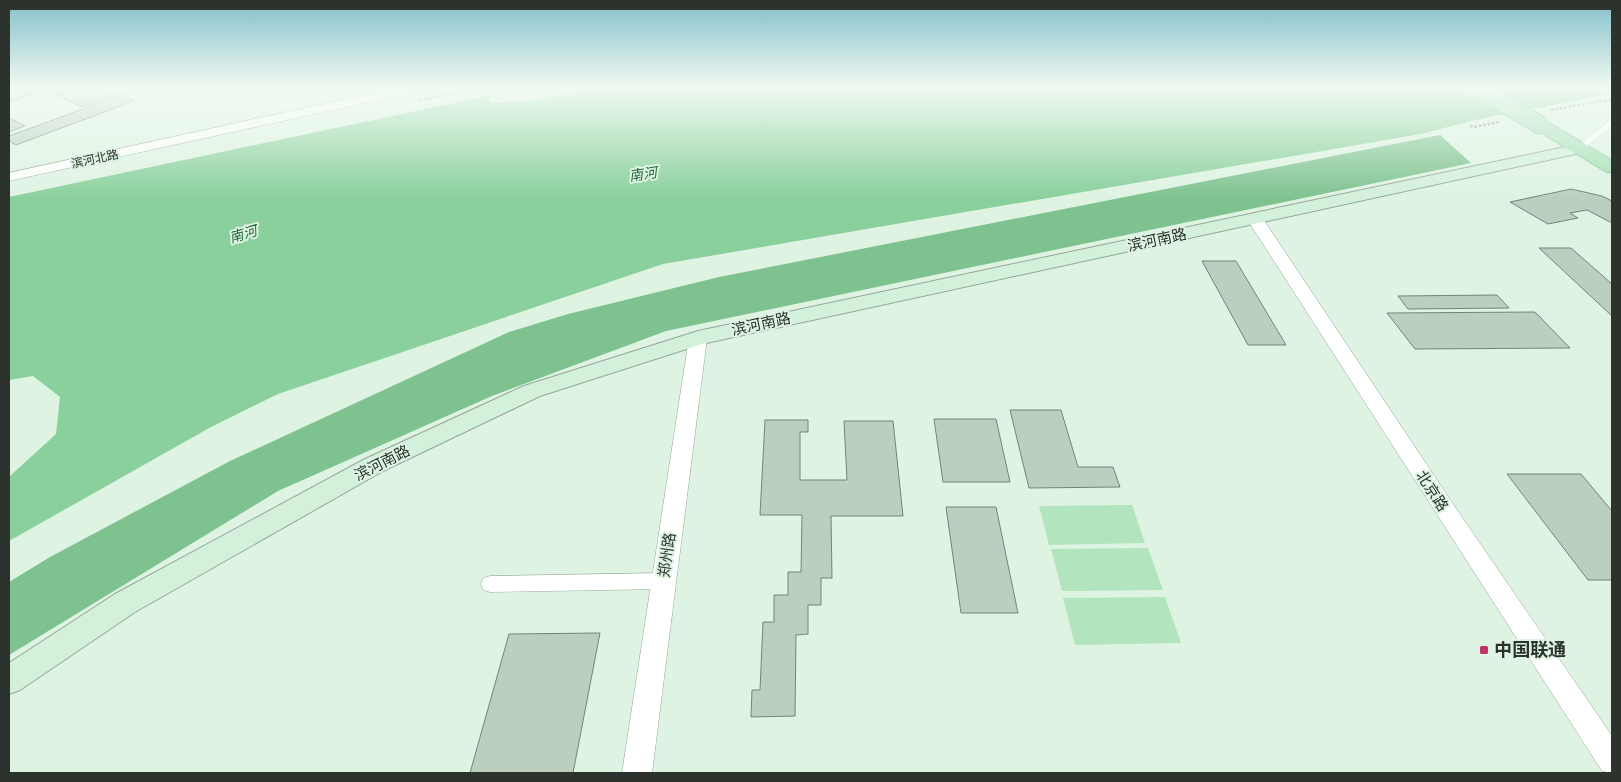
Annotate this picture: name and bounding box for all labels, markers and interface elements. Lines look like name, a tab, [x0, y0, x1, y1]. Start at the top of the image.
street label: 滨河北路	[70, 147, 120, 171]
water label: 南河	[628, 164, 661, 185]
water label: 南河	[227, 222, 262, 247]
street label: 滨河南路	[1126, 225, 1188, 255]
street label: 滨河南路	[730, 309, 792, 339]
street label: 滨河南路	[351, 441, 413, 485]
street label: 北京路	[1412, 467, 1452, 515]
street label: 郑州路	[655, 531, 679, 579]
place label: 中国联通	[1494, 639, 1566, 661]
marker: 中国联通	[1478, 644, 1490, 656]

